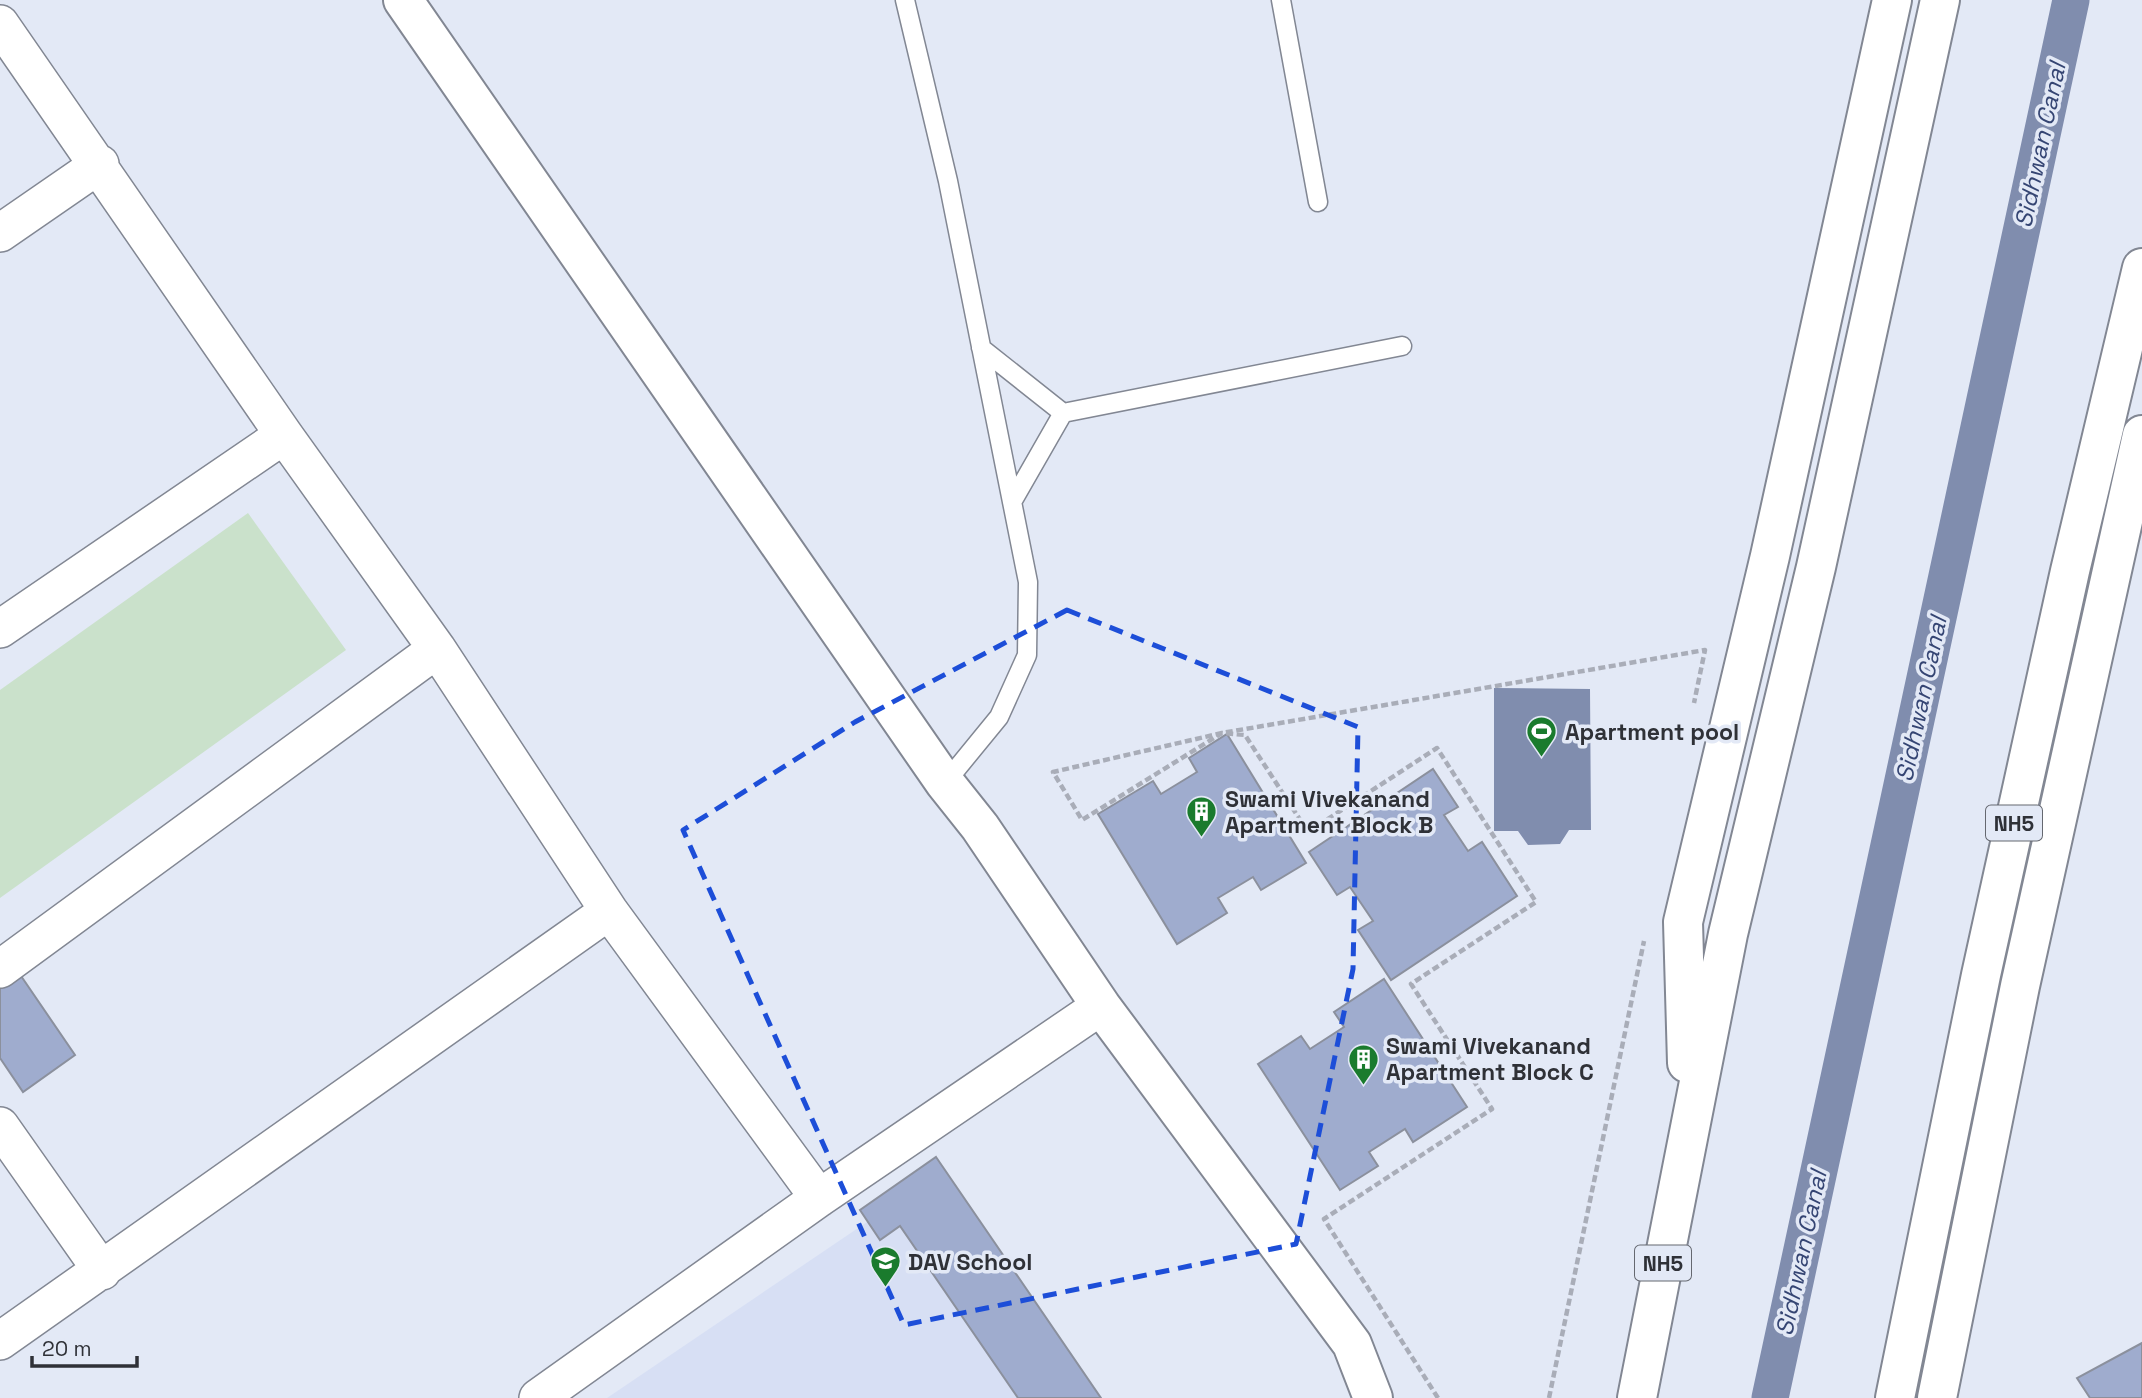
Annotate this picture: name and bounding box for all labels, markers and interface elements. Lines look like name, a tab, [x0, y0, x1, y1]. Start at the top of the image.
water label: Sidhwan Canal	[2007, 57, 2073, 230]
water label: Sidhwan Canal	[1888, 611, 1954, 784]
sports icon: Apartment pool	[1525, 715, 1559, 759]
place label: Apartment pool	[1565, 717, 1739, 747]
place label: Swami Vivekanand Apartment Block B	[1225, 784, 1433, 840]
building icon: Swami Vivekanand Apartment Block B	[1185, 795, 1219, 839]
road number: NH5	[1986, 806, 2042, 840]
place label: Swami Vivekanand Apartment Block C	[1386, 1031, 1594, 1087]
building icon: Swami Vivekanand Apartment Block C	[1346, 1042, 1380, 1086]
water label: Sidhwan Canal	[1768, 1165, 1834, 1338]
school or university icon: DAV School	[868, 1245, 902, 1289]
road number: NH5	[1635, 1246, 1691, 1280]
place label: DAV School	[908, 1247, 1032, 1277]
scale bar	[32, 1324, 136, 1368]
text: 20 m	[42, 1335, 92, 1362]

